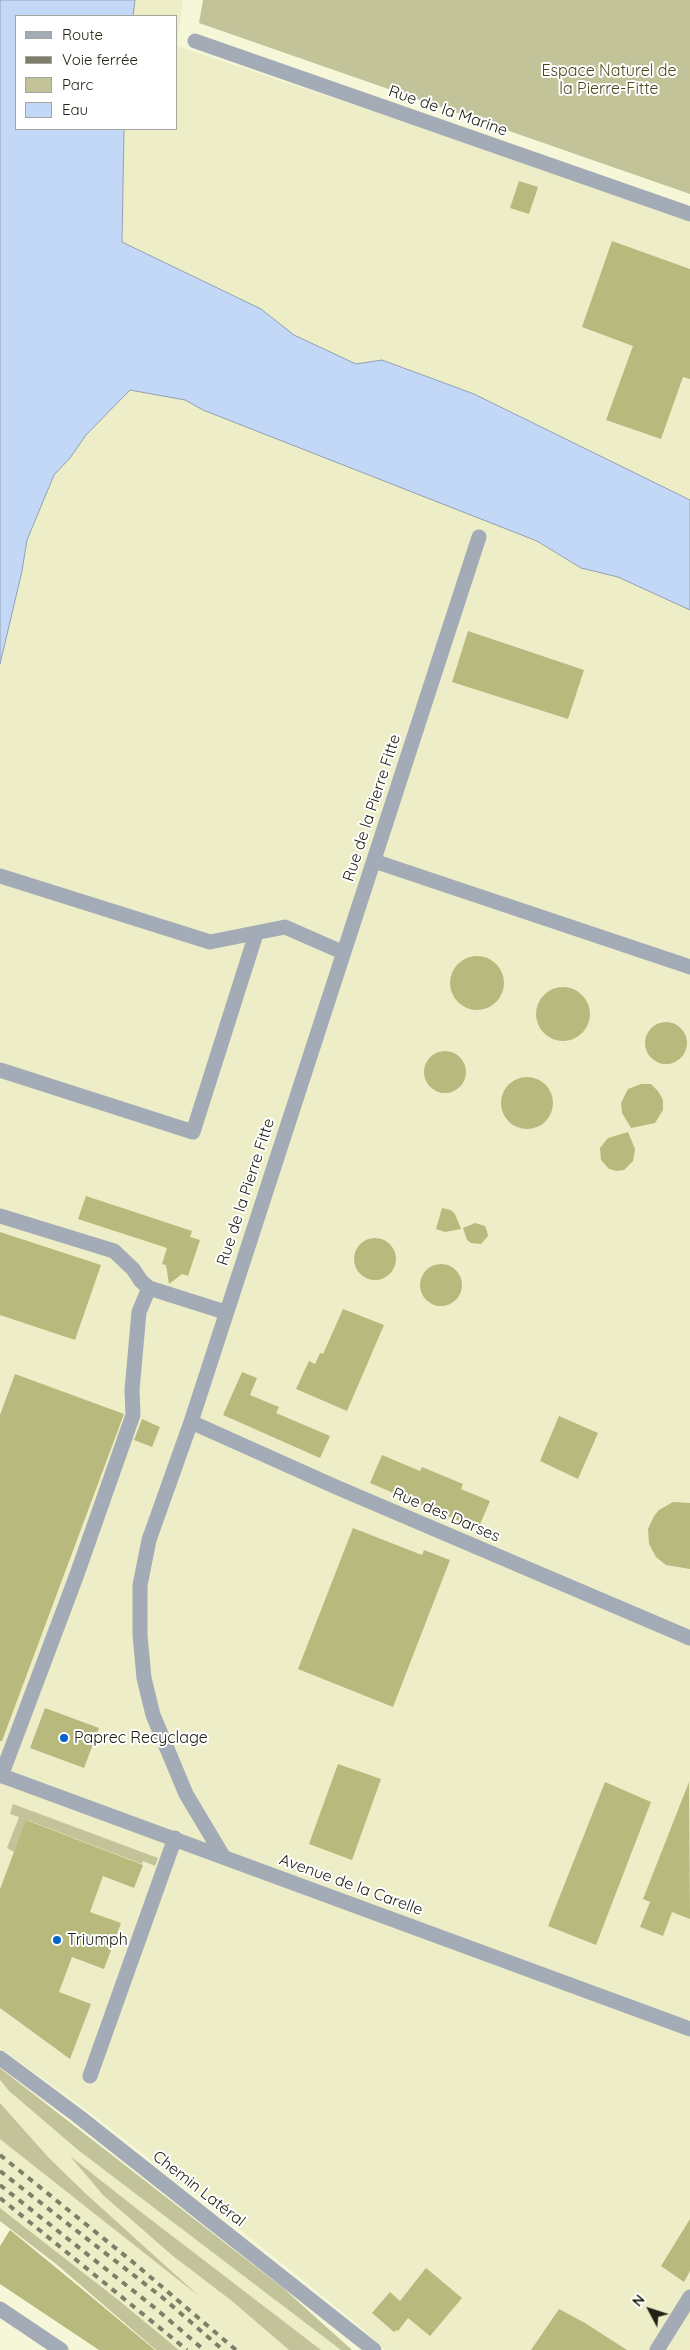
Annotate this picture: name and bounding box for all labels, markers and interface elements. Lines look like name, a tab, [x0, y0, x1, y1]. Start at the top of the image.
legend	[15, 15, 178, 130]
text: Route	[62, 25, 103, 44]
text: Voie ferrée	[62, 50, 138, 69]
park label: Espace Naturel de la Pierre-Fitte	[541, 61, 677, 99]
text: Parc	[62, 75, 93, 94]
street label: Rue de la Marine	[386, 82, 510, 140]
text: Eau	[62, 100, 88, 119]
street label: Rue de la Pierre Fitte	[339, 732, 405, 884]
street label: Rue de la Pierre Fitte	[213, 1116, 279, 1268]
street label: Rue des Darses	[389, 1484, 503, 1546]
place label: Paprec Recyclage	[74, 1728, 208, 1748]
marker: Paprec Recyclage	[58, 1732, 70, 1744]
street label: Avenue de la Carelle	[277, 1850, 425, 1920]
place label: Triumph	[67, 1930, 128, 1950]
marker: Triumph	[51, 1934, 63, 1946]
street label: Chemin Latéral	[149, 2147, 249, 2231]
north arrow	[625, 2285, 675, 2335]
text: N	[628, 2291, 649, 2310]

